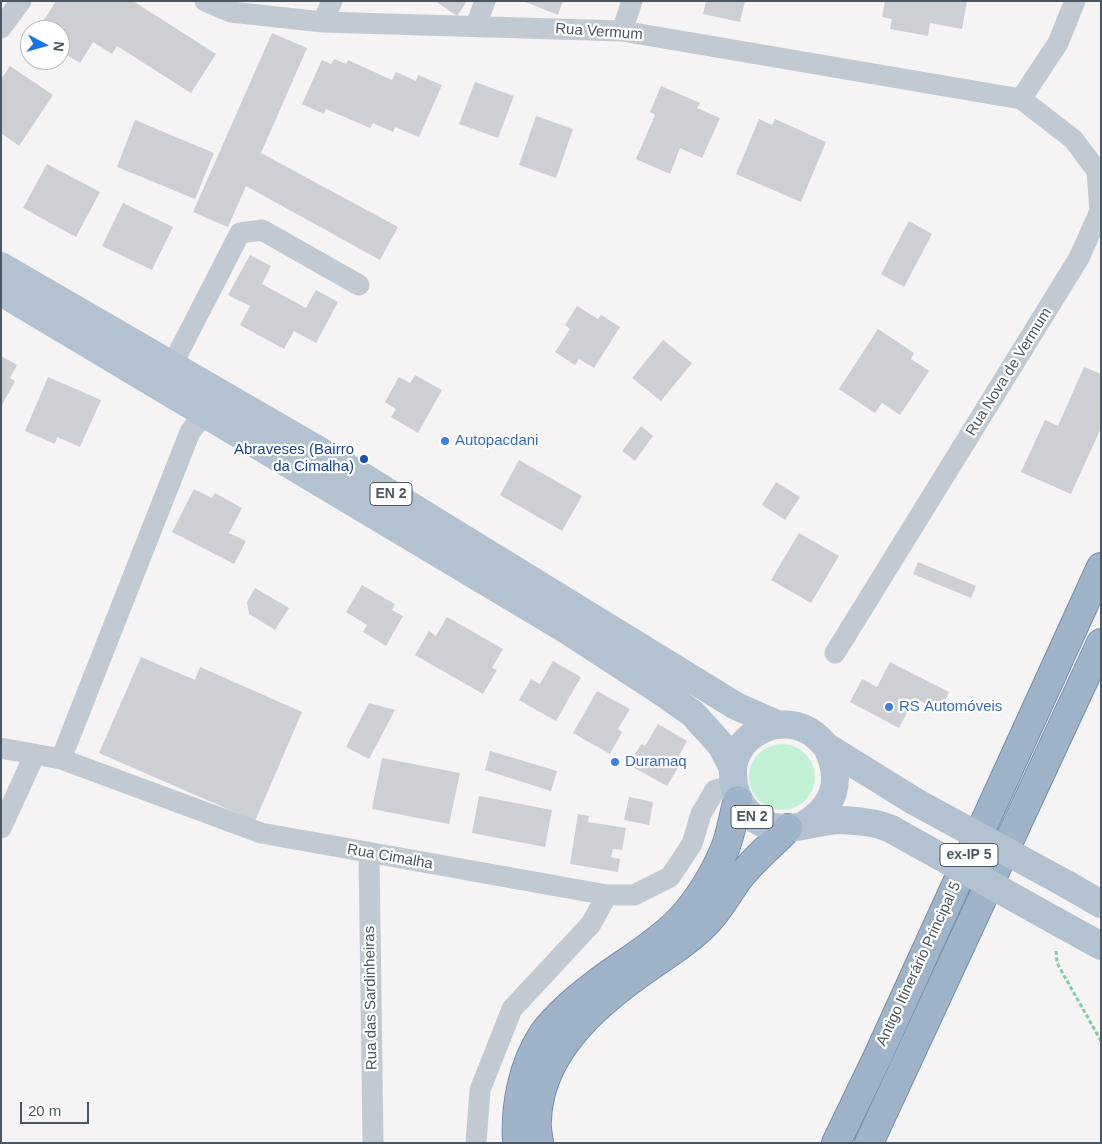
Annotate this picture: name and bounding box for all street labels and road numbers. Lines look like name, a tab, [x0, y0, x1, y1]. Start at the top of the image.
street label: Rua Vermum	[555, 20, 643, 44]
street label: Rua Nova de Vermum	[962, 305, 1056, 439]
road number: EN 2	[370, 482, 412, 506]
road number: EN 2	[731, 806, 773, 829]
street label: Rua Cimalha	[346, 841, 434, 873]
road number: ex-IP 5	[940, 844, 998, 866]
street label: Antigo Itinerário Principal 5	[873, 879, 965, 1049]
street label: Rua das Sardinheiras	[361, 926, 381, 1070]

